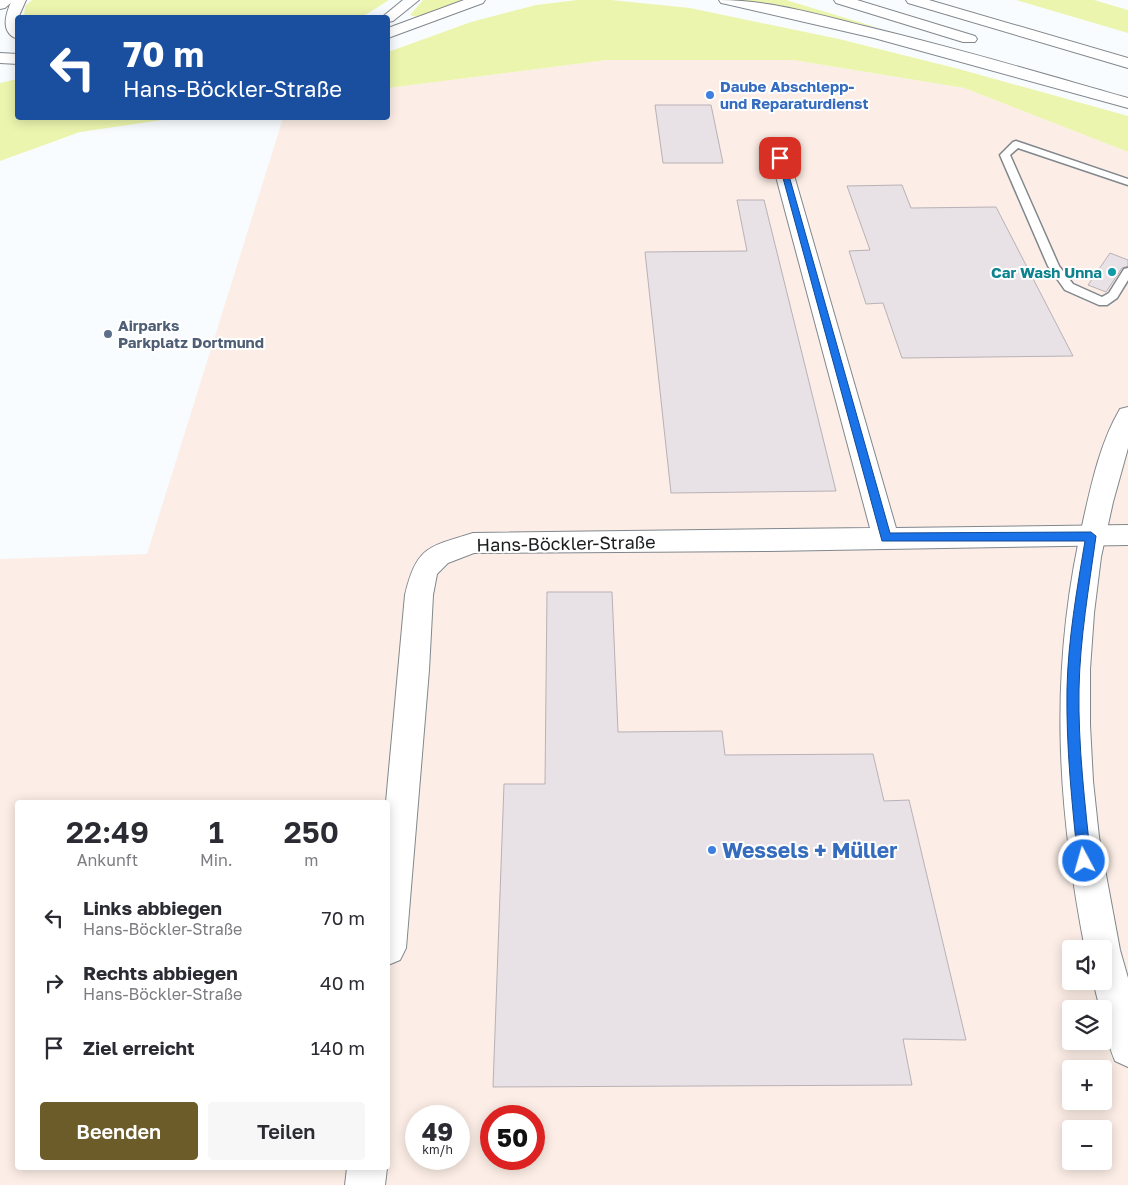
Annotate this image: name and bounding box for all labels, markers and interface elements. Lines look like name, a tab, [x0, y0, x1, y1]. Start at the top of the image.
text: 70 m	[123, 33, 204, 75]
icon: left	[40, 35, 105, 100]
text: Hans-Böckler-Straße	[123, 75, 342, 102]
place label: Daube Abschlepp- und Reparaturdienst	[720, 77, 868, 112]
marker: Daube Abschlepp- und Reparaturdienst	[704, 89, 716, 101]
pin	[759, 137, 801, 179]
icon: arrive	[766, 144, 794, 172]
place label: Car Wash Unna	[991, 263, 1102, 281]
marker: Car Wash Unna	[1106, 266, 1118, 278]
place label: Airparks Parkplatz Dortmund	[118, 316, 264, 351]
marker: Airparks Parkplatz Dortmund	[102, 328, 114, 340]
street label: Hans-Böckler-Straße	[476, 530, 656, 556]
text: 22:49	[66, 814, 149, 850]
text: 1	[209, 814, 224, 850]
text: 250	[284, 814, 339, 850]
position arrow	[1057, 834, 1109, 886]
place label: Wessels + Müller	[722, 837, 897, 863]
marker: Wessels + Müller	[706, 844, 718, 856]
text: Ankunft	[77, 850, 138, 870]
text: Min.	[200, 850, 233, 870]
text: m	[304, 850, 318, 870]
text: Links abbiegen	[83, 896, 222, 919]
icon: left	[40, 904, 68, 932]
text: 70 m	[322, 906, 365, 929]
text: Hans-Böckler-Straße	[83, 919, 242, 939]
map controls	[1062, 940, 1112, 1170]
button: sound	[1062, 940, 1112, 990]
text: Rechts abbiegen	[83, 961, 238, 984]
icon: right	[40, 969, 68, 997]
text: 40 m	[320, 971, 365, 994]
text: Hans-Böckler-Straße	[83, 984, 242, 1004]
button: layers	[1062, 1000, 1112, 1050]
icon: arrive	[40, 1034, 68, 1062]
text: Ziel erreicht	[83, 1036, 195, 1059]
text: 140 m	[311, 1036, 365, 1059]
button: +	[1062, 1060, 1112, 1110]
button: Beenden	[40, 1102, 198, 1160]
button: Teilen	[208, 1102, 365, 1160]
speed limit sign: 50	[480, 1105, 545, 1170]
text: 49	[422, 1116, 453, 1147]
button: −	[1062, 1120, 1112, 1170]
text: km/h	[422, 1142, 453, 1157]

